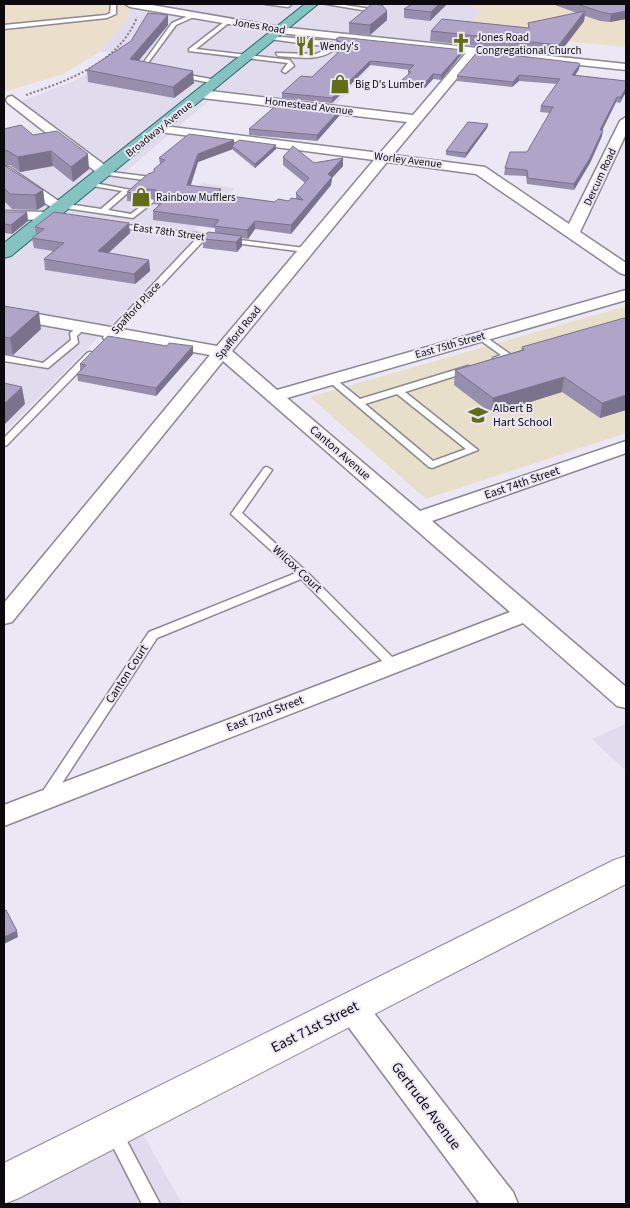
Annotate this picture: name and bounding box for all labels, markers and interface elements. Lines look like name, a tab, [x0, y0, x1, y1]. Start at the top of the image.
street label: Jones Road	[232, 14, 286, 38]
place label: Jones Road Congregational Church	[476, 30, 582, 58]
church icon: Jones Road Congregational Church	[450, 32, 472, 54]
restaurant icon: Wendy's	[294, 35, 316, 57]
place label: Wendy's	[320, 39, 359, 54]
shop icon: Big D's Lumber	[329, 73, 351, 95]
place label: Big D's Lumber	[355, 77, 424, 92]
street label: Homestead Avenue	[264, 93, 354, 119]
street label: Broadway Avenue	[122, 97, 196, 161]
street label: Dercum Road	[580, 146, 620, 208]
street label: Worley Avenue	[373, 148, 443, 172]
shop icon: Rainbow Mufflers	[130, 186, 152, 208]
place label: Rainbow Mufflers	[156, 190, 236, 205]
street label: East 78th Street	[132, 220, 206, 244]
street label: Spafford Place	[108, 278, 164, 337]
street label: Spafford Road	[212, 303, 264, 363]
street label: East 75th Street	[413, 328, 487, 362]
place label: Albert B Hart School	[493, 400, 552, 431]
school or university icon: Albert B Hart School	[467, 404, 489, 426]
street label: Canton Avenue	[306, 422, 374, 484]
street label: East 74th Street	[482, 462, 562, 504]
street label: Wilcox Court	[268, 541, 326, 597]
street label: Canton Court	[102, 641, 152, 707]
street label: East 72nd Street	[224, 692, 306, 736]
street label: East 71st Street	[267, 996, 363, 1058]
street label: Gertrude Avenue	[386, 1058, 466, 1154]

